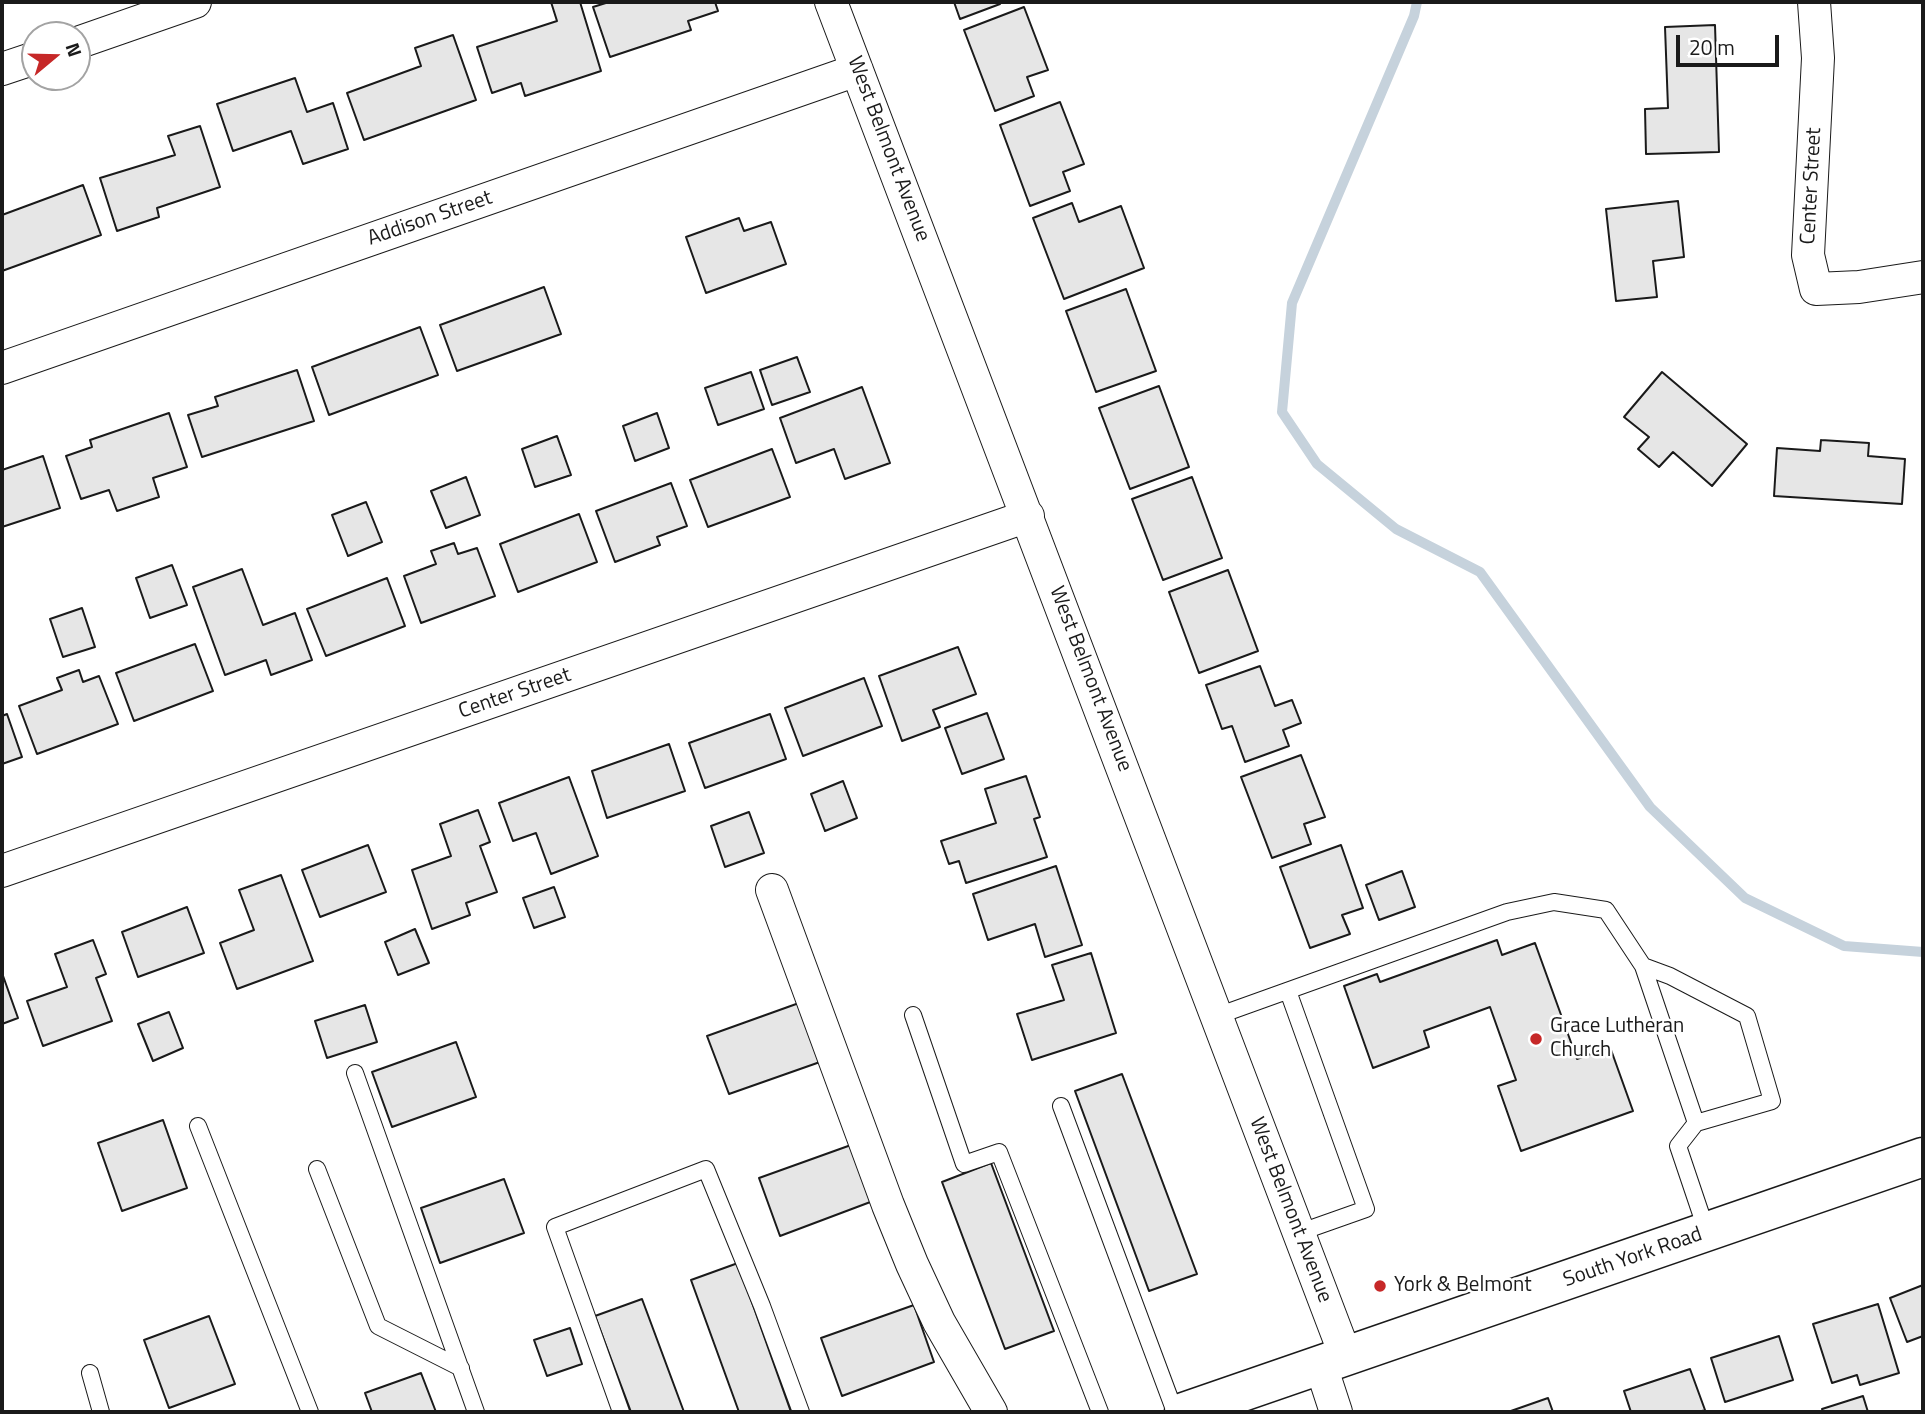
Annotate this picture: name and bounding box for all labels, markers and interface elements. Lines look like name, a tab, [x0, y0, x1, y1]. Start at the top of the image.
north arrow	[21, 21, 91, 91]
scale bar	[1680, 21, 1783, 65]
text: 20 m	[1689, 31, 1735, 63]
text: N	[59, 39, 90, 61]
street label: West Belmont Avenue	[841, 53, 935, 245]
street label: Center Street	[1796, 127, 1828, 245]
street label: Addison Street	[364, 186, 496, 252]
street label: West Belmont Avenue	[1043, 583, 1137, 775]
street label: Center Street	[456, 663, 574, 725]
place label: Grace Lutheran Church	[1550, 1014, 1684, 1064]
marker: Grace Lutheran Church	[1528, 1031, 1544, 1047]
street label: West Belmont Avenue	[1243, 1114, 1337, 1306]
street label: South York Road	[1560, 1222, 1706, 1294]
place label: York & Belmont	[1394, 1273, 1532, 1299]
marker: York & Belmont	[1372, 1278, 1388, 1294]

